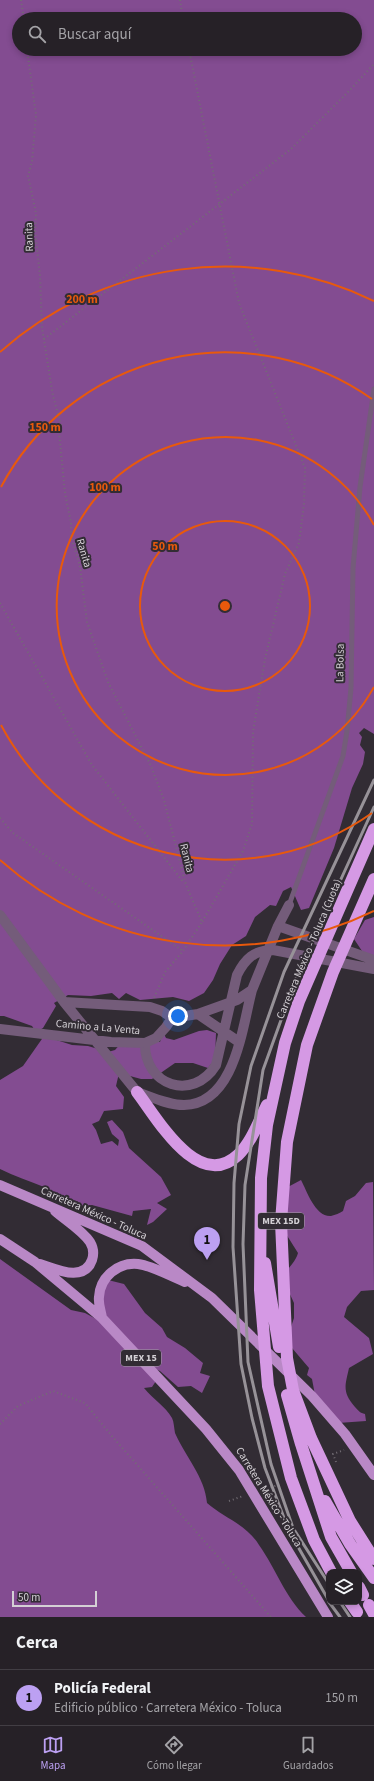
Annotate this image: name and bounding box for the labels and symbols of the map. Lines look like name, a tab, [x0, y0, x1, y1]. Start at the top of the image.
street label: Ranita	[21, 222, 37, 252]
text: 200 m	[66, 291, 98, 308]
text: 150 m	[29, 419, 61, 436]
text: 100 m	[89, 479, 121, 496]
street label: Ranita	[73, 537, 95, 569]
text: 50 m	[152, 538, 178, 555]
centre of rings	[218, 599, 232, 613]
street label: La Bolsa	[332, 644, 348, 682]
street label: Ranita	[176, 842, 198, 874]
street label: Carretera México - Toluca (Cuota)	[273, 877, 345, 1021]
your location	[168, 1006, 188, 1026]
street label: Camino a La Venta	[55, 1016, 141, 1038]
street label: Carretera México - Toluca	[38, 1183, 150, 1243]
road number: MEX 15D	[258, 1213, 304, 1229]
pin: 1	[194, 1227, 220, 1260]
road number: MEX 15	[121, 1350, 161, 1366]
street label: Carretera México - Toluca	[232, 1444, 306, 1550]
scale bar	[12, 1589, 97, 1608]

